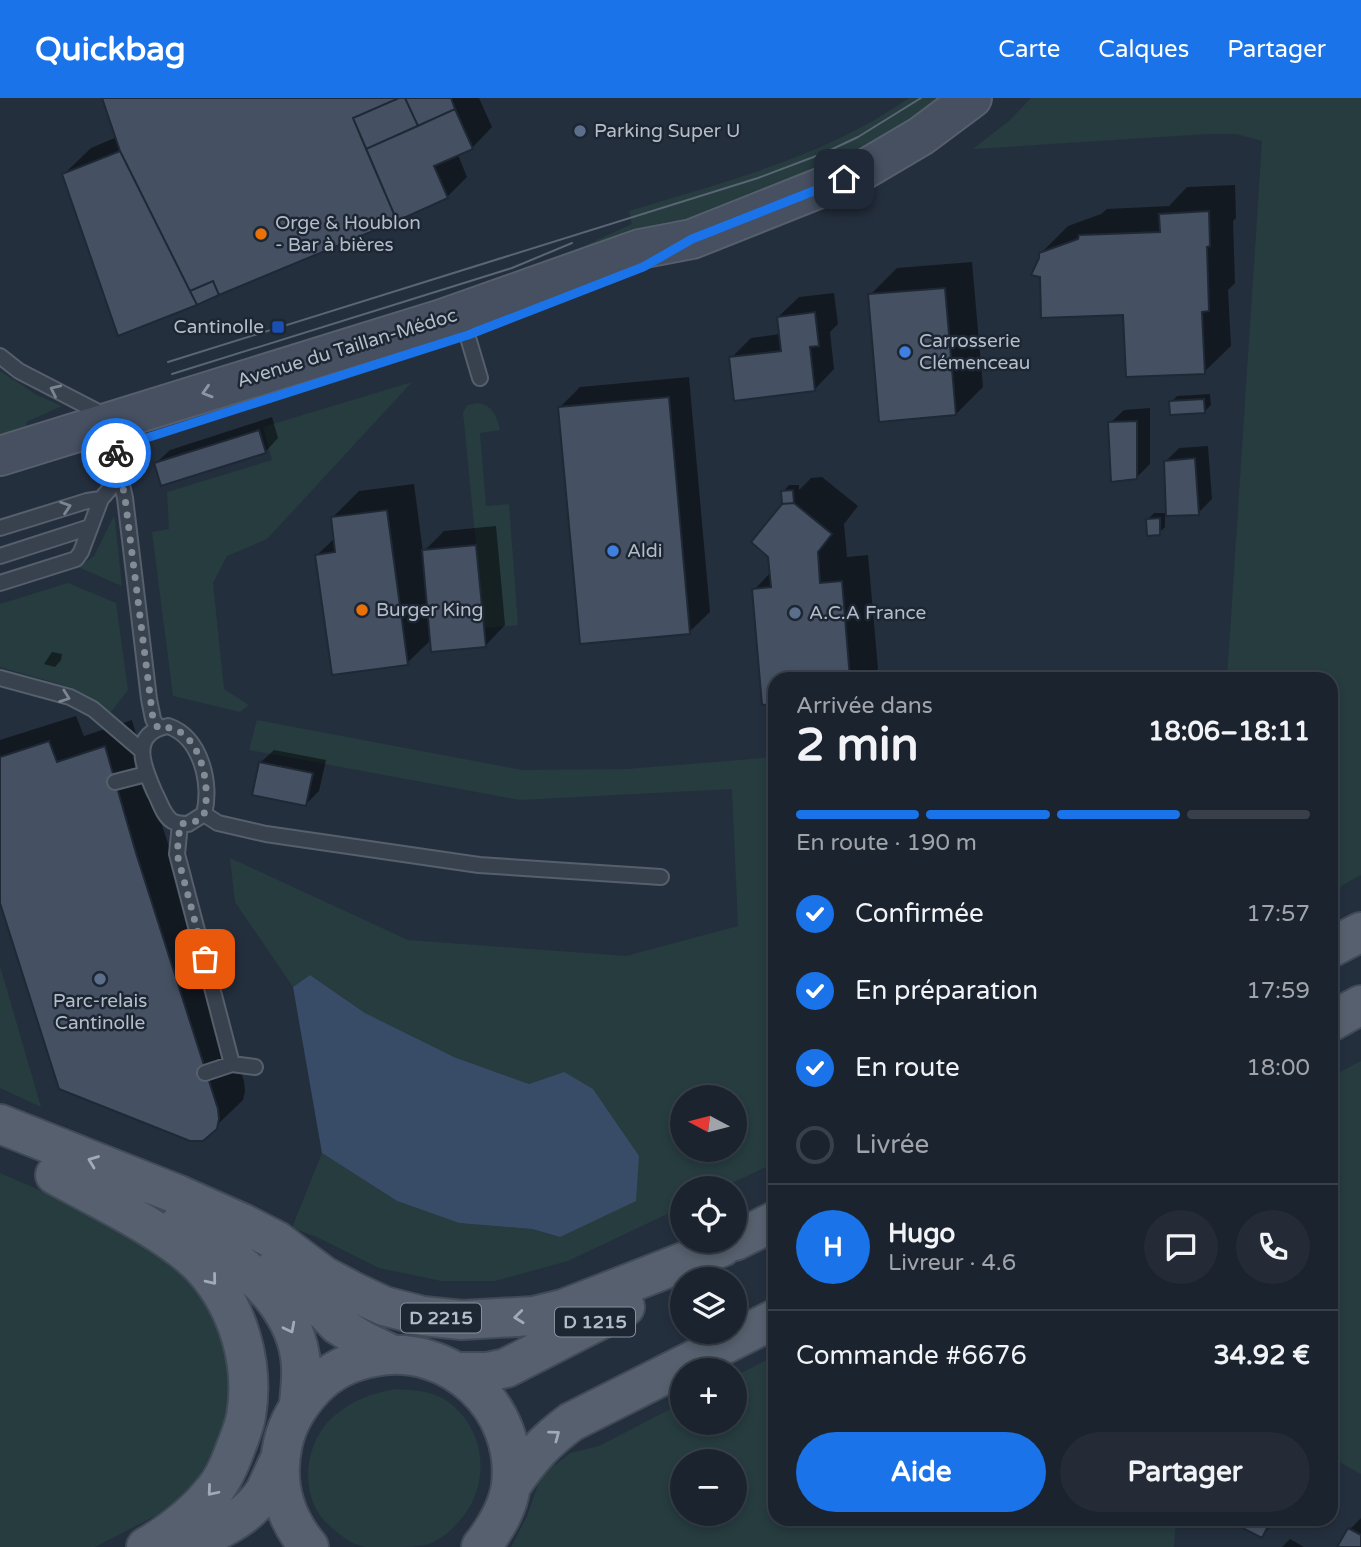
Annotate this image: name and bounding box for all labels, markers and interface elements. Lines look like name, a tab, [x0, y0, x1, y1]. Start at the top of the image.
text: Quickbag	[35, 30, 186, 69]
text: Carte	[998, 35, 1060, 64]
text: Calques	[1098, 35, 1189, 64]
text: Partager	[1227, 35, 1326, 64]
place label: Parking Super U	[594, 120, 740, 142]
marker: Parking Super U	[572, 123, 588, 139]
pin	[814, 149, 874, 209]
icon: home	[825, 160, 863, 198]
place label: Orge & Houblon - Bar à bières	[275, 212, 421, 256]
marker: Orge & Houblon - Bar à bières	[253, 226, 269, 242]
street label: Avenue du Taillan-Médoc	[234, 304, 460, 392]
place label: Cantinolle	[173, 316, 264, 338]
marker: Cantinolle	[270, 319, 286, 335]
place label: Carrosserie Clémenceau	[919, 330, 1030, 374]
marker: Carrosserie Clémenceau	[897, 344, 913, 360]
one-way arrow	[50, 384, 62, 398]
one-way arrow	[201, 384, 213, 399]
courier	[81, 418, 151, 488]
icon: bike	[97, 434, 135, 472]
one-way arrow	[59, 501, 72, 515]
place label: Aldi	[627, 540, 663, 562]
marker: Aldi	[605, 543, 621, 559]
place label: Burger King	[376, 599, 484, 621]
marker: Burger King	[354, 602, 370, 618]
place label: A.C.A France	[809, 602, 926, 624]
marker: A.C.A France	[787, 605, 803, 621]
one-way arrow	[59, 689, 71, 703]
text: Arrivée dans	[796, 692, 933, 720]
text: 18:06–18:11	[1148, 716, 1310, 747]
text: 2 min	[796, 718, 919, 773]
text: En route · 190 m	[796, 829, 977, 857]
icon: check	[796, 895, 834, 933]
text: Confirmée	[855, 898, 984, 929]
text: 17:57	[1246, 900, 1310, 928]
pin	[175, 929, 235, 989]
icon: bag	[186, 940, 224, 978]
marker: Parc-relais Cantinolle	[92, 971, 108, 987]
icon: check	[796, 972, 834, 1010]
text: En préparation	[855, 975, 1038, 1006]
text: 17:59	[1246, 977, 1310, 1005]
place label: Parc-relais Cantinolle	[53, 990, 147, 1034]
icon: check	[796, 1049, 834, 1087]
text: En route	[855, 1052, 960, 1083]
text: 18:00	[1246, 1054, 1310, 1082]
north arrow	[670, 1085, 747, 1162]
map controls	[670, 1085, 747, 1526]
text: Livrée	[855, 1129, 929, 1160]
one-way arrow	[87, 1155, 99, 1169]
button: locate	[670, 1176, 747, 1253]
button: chat	[1144, 1210, 1218, 1284]
button: phone	[1236, 1210, 1310, 1284]
text: Hugo	[888, 1218, 955, 1249]
text: H	[823, 1232, 843, 1263]
text: Livreur · 4.6	[888, 1249, 1016, 1277]
button: layers	[670, 1267, 747, 1344]
one-way arrow	[204, 1273, 217, 1285]
road number: D 2215	[401, 1303, 481, 1332]
road number: D 1215	[555, 1308, 635, 1336]
one-way arrow	[513, 1310, 525, 1325]
one-way arrow	[282, 1321, 296, 1333]
text: Commande #6676	[796, 1340, 1027, 1371]
text: 34.92 €	[1213, 1340, 1310, 1371]
button: +	[670, 1358, 747, 1435]
one-way arrow	[547, 1430, 559, 1443]
button: Aide	[796, 1432, 1046, 1512]
button: Partager	[1060, 1432, 1310, 1512]
button: −	[670, 1449, 747, 1526]
one-way arrow	[208, 1483, 220, 1496]

